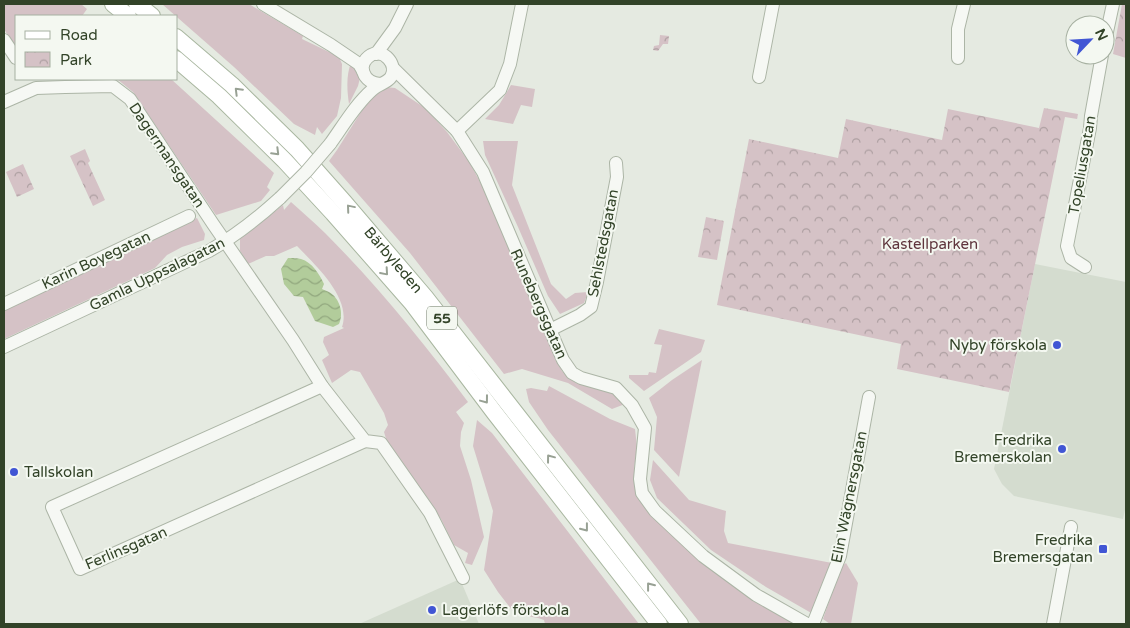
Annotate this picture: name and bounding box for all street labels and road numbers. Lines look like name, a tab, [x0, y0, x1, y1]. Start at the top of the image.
street label: Dagermansgatan	[125, 99, 209, 211]
street label: Topeliusgatan	[1064, 114, 1100, 216]
street label: Sehlstedsgatan	[584, 188, 622, 298]
street label: Bärbyleden	[360, 223, 427, 297]
street label: Karin Boyegatan	[39, 227, 153, 293]
street label: Gamla Uppsalagatan	[86, 233, 228, 315]
street label: Runebergsgatan	[507, 246, 571, 362]
road number: 55	[427, 306, 457, 330]
street label: Elin Wägnersgatan	[827, 429, 871, 565]
street label: Ferlinsgatan	[82, 523, 170, 573]

